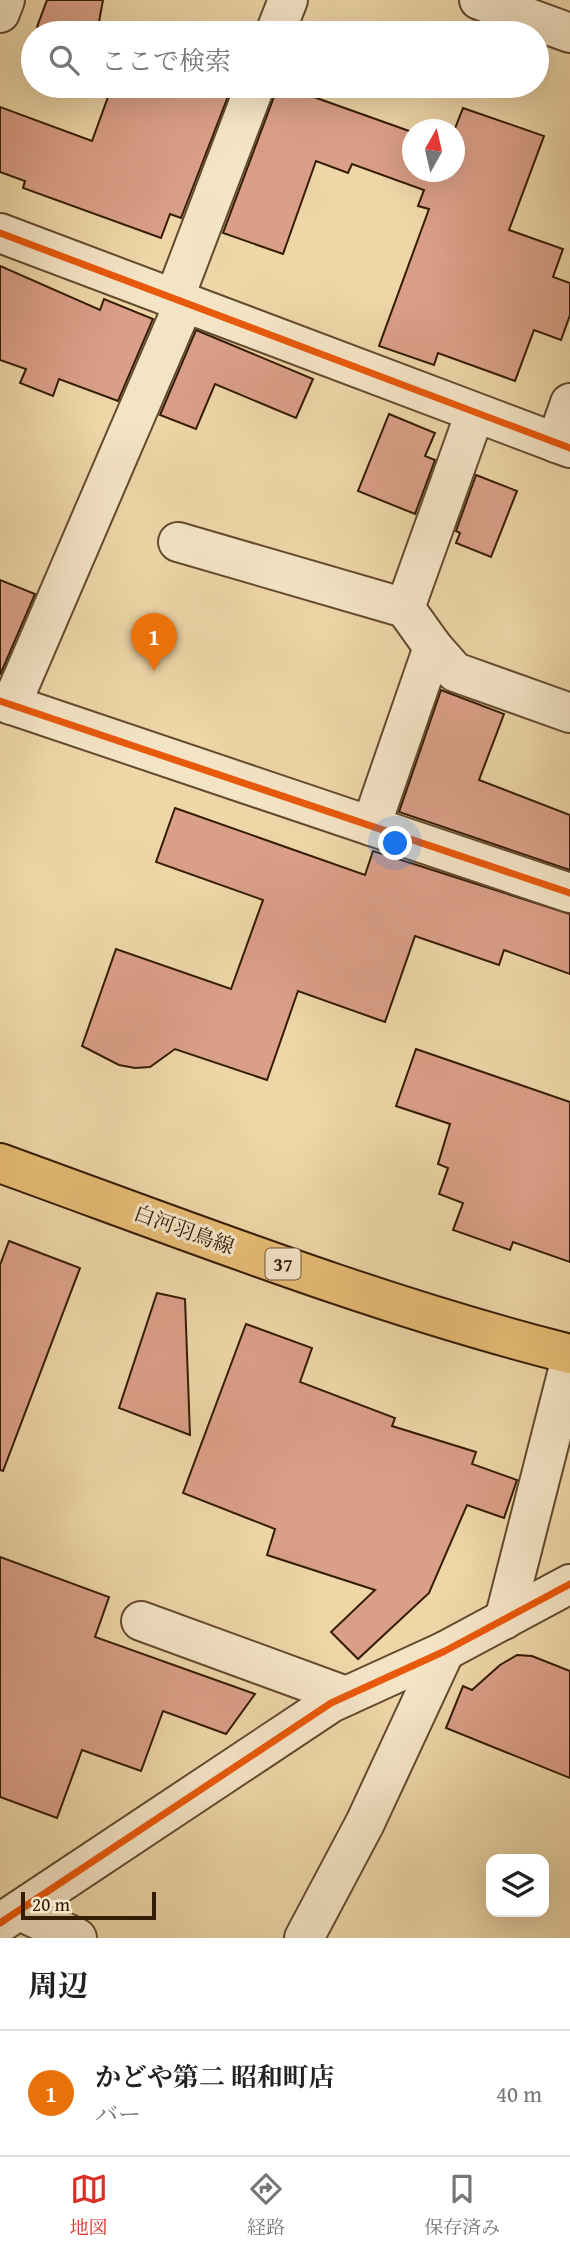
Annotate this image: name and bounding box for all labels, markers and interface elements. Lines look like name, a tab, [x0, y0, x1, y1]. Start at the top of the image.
search box	[21, 21, 549, 98]
icon: search	[45, 41, 83, 79]
text: ここで検索	[101, 41, 231, 80]
north arrow	[402, 119, 465, 182]
pin: 1	[131, 613, 177, 671]
your location	[378, 826, 412, 860]
street label: 白河羽鳥線	[130, 1197, 239, 1262]
road number: 37	[266, 1248, 300, 1280]
map controls	[486, 1854, 549, 1917]
button: layers	[486, 1854, 549, 1917]
scale bar	[21, 1889, 156, 1921]
text: 20 m	[32, 1890, 70, 1918]
text: 周辺	[28, 1963, 88, 2007]
text: かどや第二 昭和町店	[95, 2057, 335, 2096]
text: 1	[45, 2077, 57, 2110]
text: 40 m	[496, 2077, 542, 2110]
text: バー	[95, 2097, 141, 2130]
tab: 地図	[70, 2170, 108, 2241]
tab: 経路	[247, 2170, 285, 2241]
tab: 保存済み	[424, 2170, 500, 2241]

